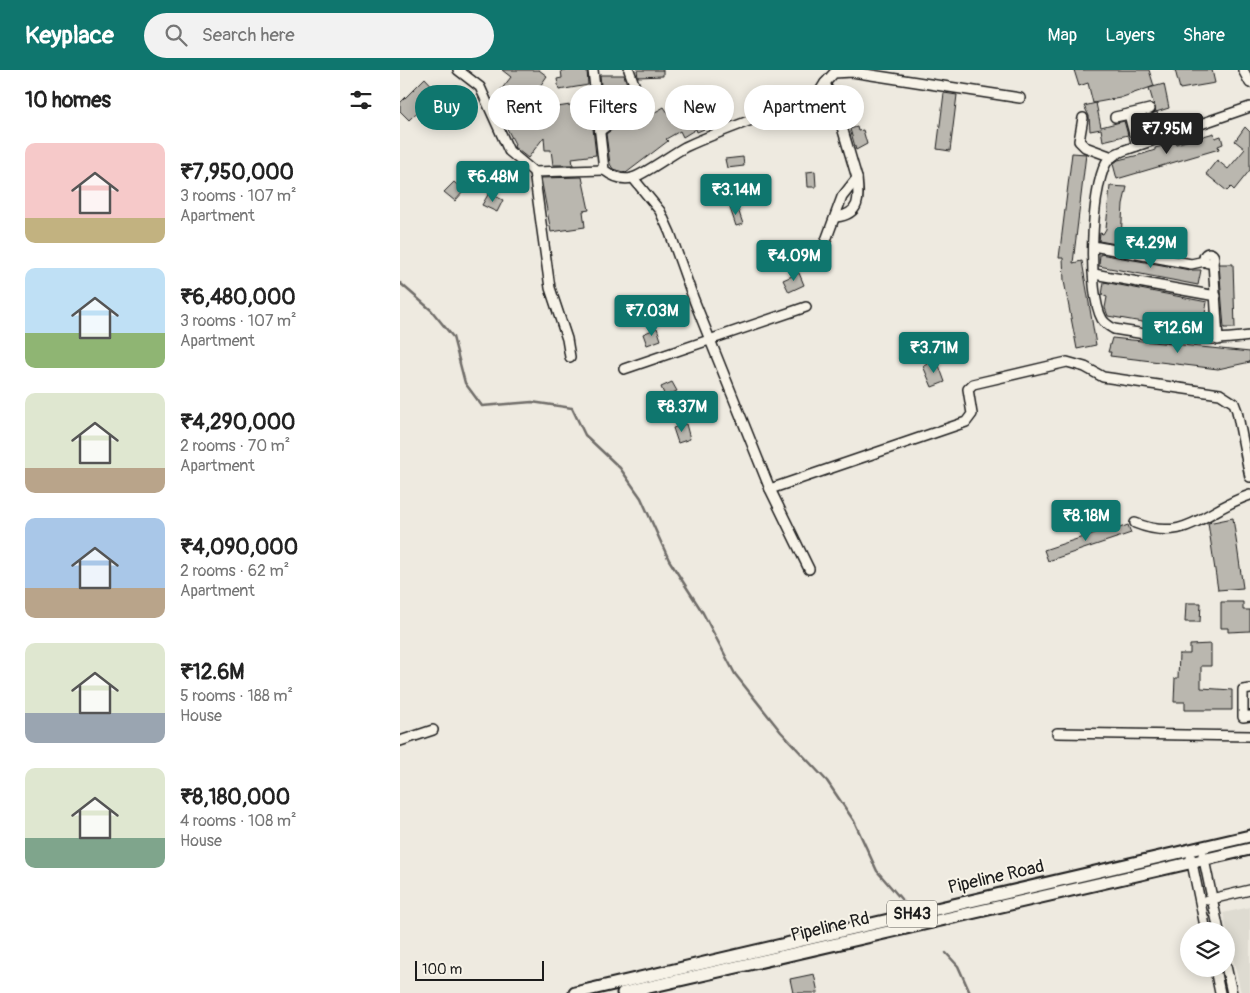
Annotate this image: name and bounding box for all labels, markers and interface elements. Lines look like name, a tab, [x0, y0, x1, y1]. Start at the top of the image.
search box	[144, 13, 494, 58]
text: Keyplace	[25, 21, 114, 50]
icon: search	[162, 21, 190, 49]
text: Search here	[202, 23, 295, 47]
text: Map	[1048, 24, 1077, 47]
text: Layers	[1105, 24, 1155, 47]
text: Share	[1183, 24, 1225, 47]
chip: Buy	[415, 85, 478, 130]
chip: Rent	[488, 85, 560, 130]
chip: Filters	[570, 85, 655, 130]
chip: New	[665, 85, 734, 130]
chip: Apartment	[744, 85, 864, 130]
icon: filters	[347, 86, 375, 114]
text: 10 homes	[25, 87, 111, 114]
pin: ₹7.95M	[1126, 112, 1208, 155]
text: ₹7.95M	[1142, 119, 1192, 139]
text: ₹7,950,000	[180, 159, 294, 186]
pin: ₹6.48M	[452, 160, 534, 203]
icon: home	[65, 163, 125, 223]
text: ₹6.48M	[467, 167, 519, 187]
pin: ₹3.14M	[695, 174, 777, 216]
text: ₹3.14M	[711, 180, 761, 200]
text: 3 rooms · 107 m²	[180, 186, 297, 206]
text: Apartment	[180, 206, 255, 226]
pin: ₹4.29M	[1110, 226, 1192, 269]
text: ₹4.29M	[1125, 233, 1177, 253]
pin: ₹4.09M	[753, 240, 835, 282]
text: ₹4.09M	[767, 246, 821, 266]
text: ₹6,480,000	[180, 284, 296, 311]
icon: home	[65, 288, 125, 348]
pin: ₹7.03M	[611, 294, 693, 337]
text: ₹7.03M	[626, 301, 678, 321]
text: 3 rooms · 107 m²	[180, 311, 297, 331]
pin: ₹12.6M	[1137, 312, 1219, 354]
text: ₹12.6M	[1153, 318, 1203, 338]
text: Apartment	[180, 331, 255, 351]
pin: ₹3.71M	[893, 332, 975, 374]
text: ₹3.71M	[910, 338, 958, 358]
pin: ₹8.37M	[641, 390, 723, 433]
text: ₹8.37M	[657, 397, 707, 417]
text: ₹4,290,000	[180, 409, 295, 436]
icon: home	[65, 413, 125, 473]
text: 2 rooms · 70 m²	[180, 436, 290, 456]
text: Apartment	[180, 456, 255, 476]
pin: ₹8.18M	[1045, 500, 1127, 542]
text: ₹8.18M	[1062, 506, 1110, 526]
text: ₹4,090,000	[180, 534, 298, 561]
icon: home	[65, 538, 125, 598]
text: 2 rooms · 62 m²	[180, 561, 289, 581]
text: Apartment	[180, 581, 255, 601]
text: ₹12.6M	[180, 659, 245, 686]
icon: home	[65, 663, 125, 723]
text: 5 rooms · 188 m²	[180, 686, 293, 706]
text: House	[180, 706, 222, 726]
text: ₹8,180,000	[180, 784, 290, 811]
icon: home	[65, 788, 125, 848]
text: 4 rooms · 108 m²	[180, 811, 297, 831]
text: House	[180, 831, 222, 851]
street label: Pipeline Road	[946, 855, 1046, 899]
road number: SH43	[887, 901, 937, 928]
street label: Pipeline Rd	[788, 907, 872, 947]
map controls	[1180, 922, 1235, 977]
button: layers	[1180, 922, 1235, 977]
scale bar	[415, 958, 544, 981]
text: 100 m	[422, 961, 462, 978]

